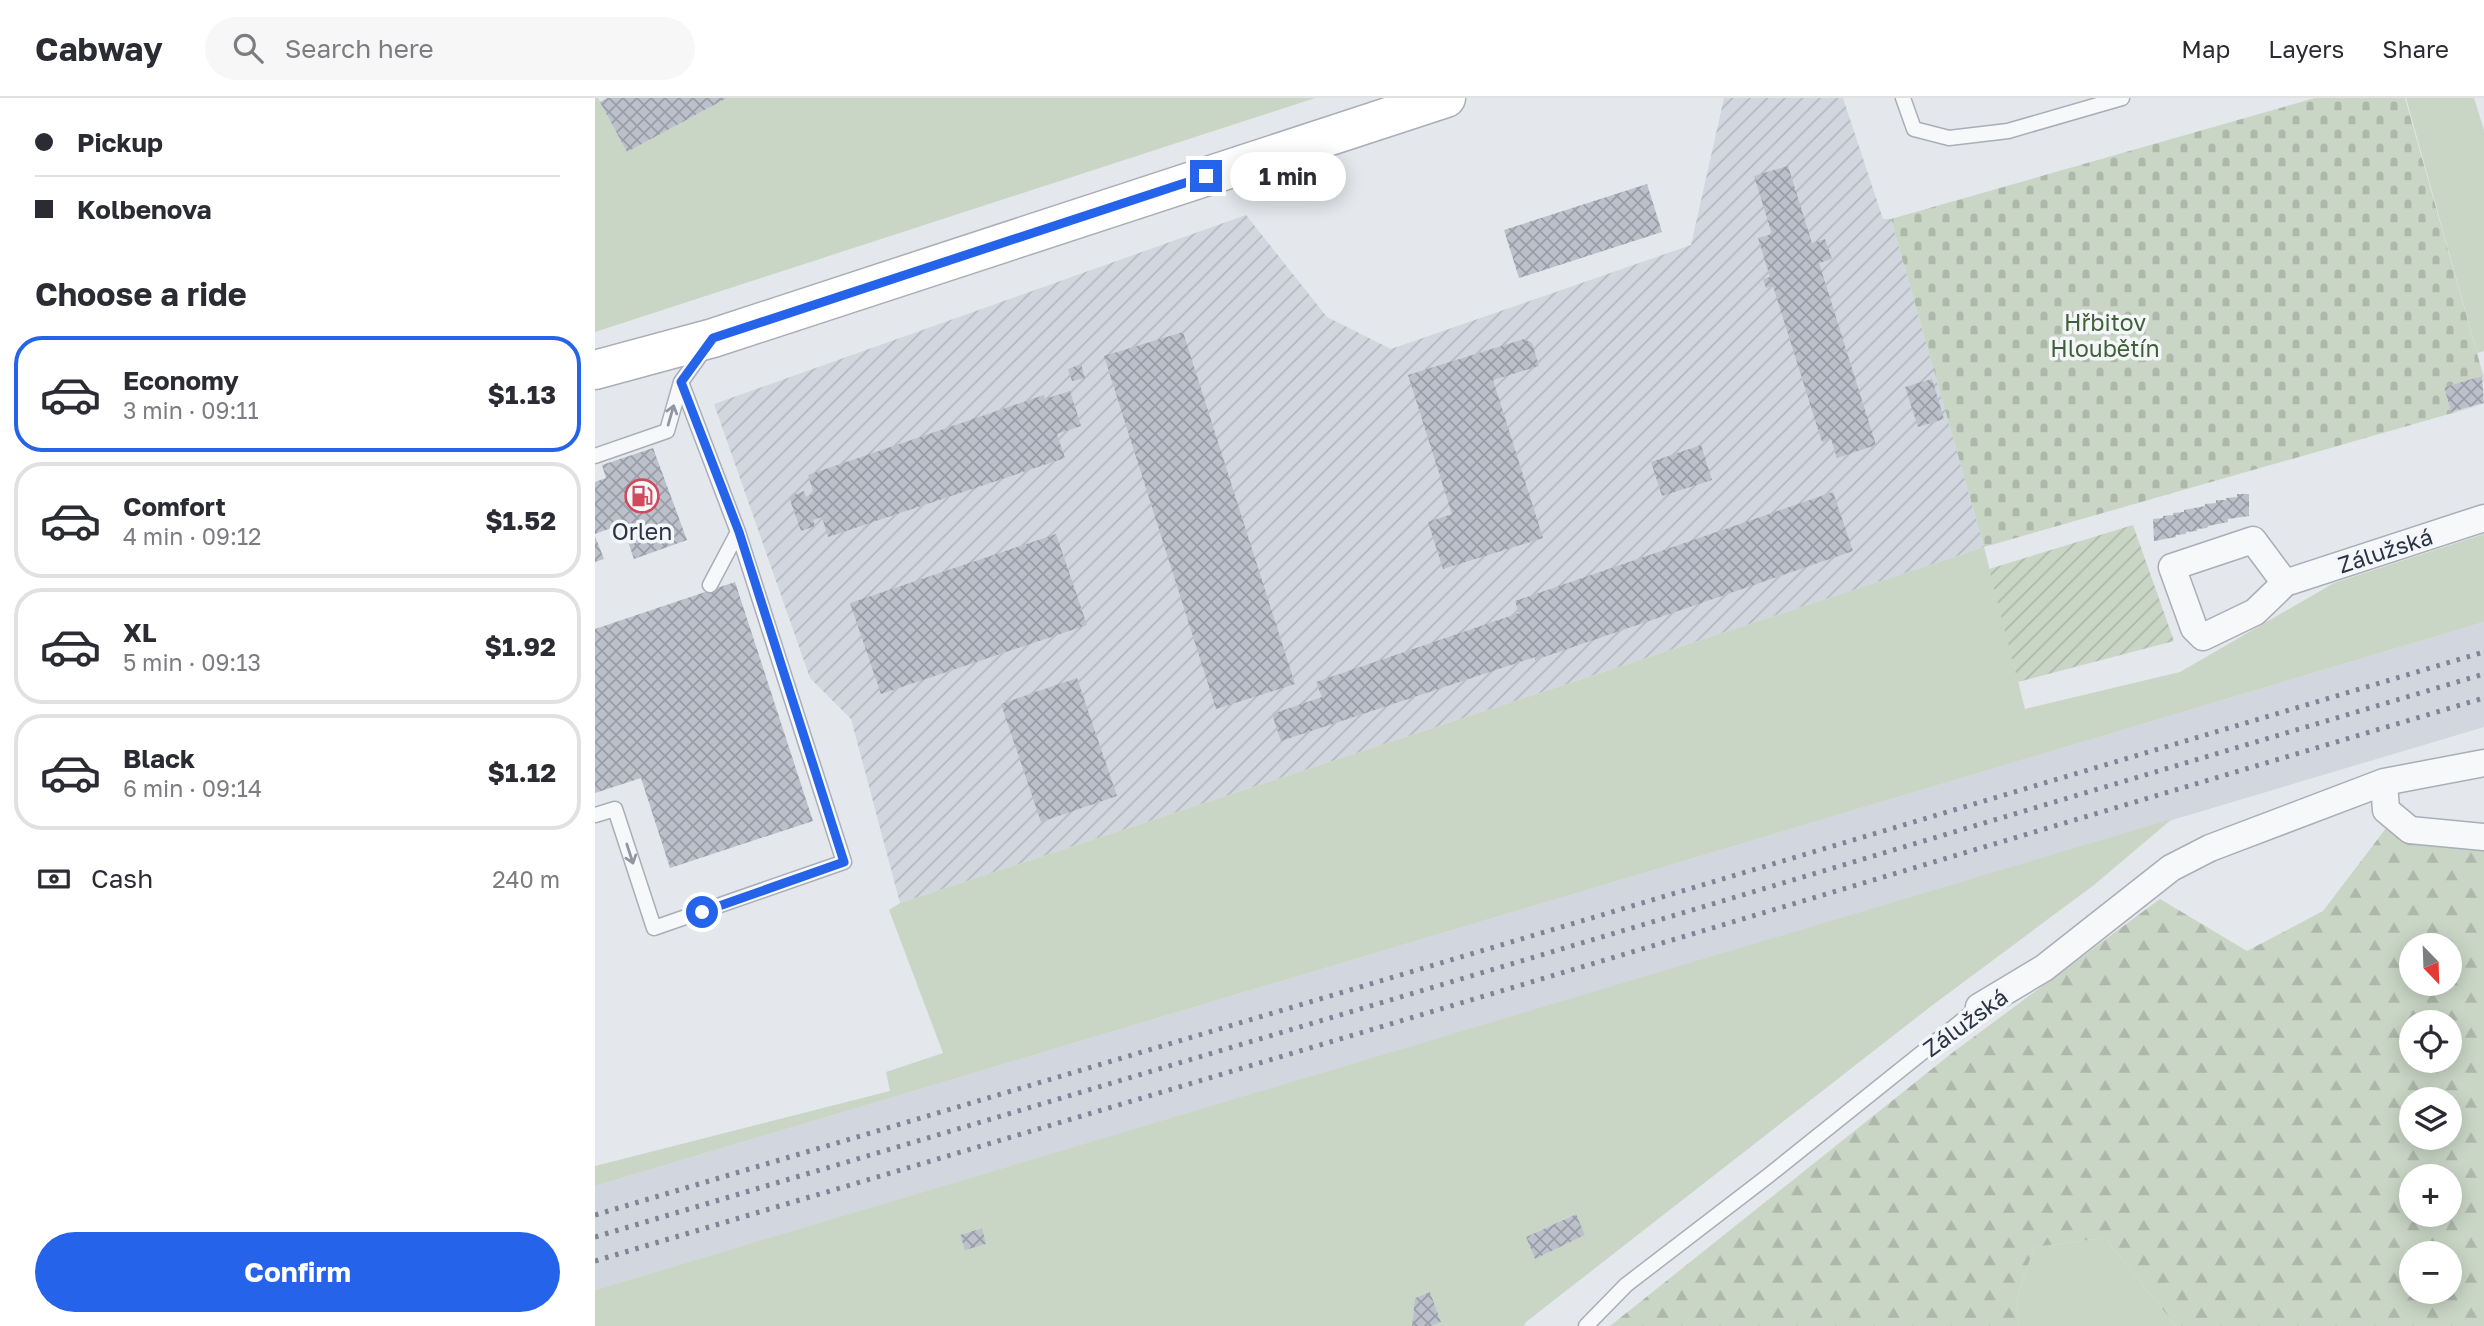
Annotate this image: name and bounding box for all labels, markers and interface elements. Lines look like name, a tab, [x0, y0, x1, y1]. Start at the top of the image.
search box	[205, 17, 695, 80]
text: Cabway	[35, 29, 163, 68]
icon: search	[229, 29, 267, 67]
text: Search here	[285, 33, 434, 64]
text: Map	[2181, 34, 2230, 63]
text: Layers	[2268, 34, 2344, 63]
text: Share	[2382, 34, 2449, 63]
text: Pickup	[77, 127, 163, 158]
callout: 1 min	[1231, 152, 1346, 200]
route end	[1190, 160, 1222, 192]
text: 1 min	[1259, 162, 1317, 190]
text: Kolbenova	[77, 194, 212, 225]
text: Choose a ride	[35, 275, 247, 313]
park label: Hřbitov Hloubětín	[2050, 308, 2160, 362]
icon: car	[39, 363, 102, 426]
text: Economy	[123, 365, 239, 396]
text: $1.13	[488, 379, 556, 410]
text: 3 min · 09:11	[123, 396, 259, 424]
one-way arrow	[666, 404, 679, 426]
fuel station icon: Orlen	[623, 477, 661, 515]
icon: car	[39, 489, 102, 552]
text: Comfort	[123, 491, 226, 522]
text: $1.52	[485, 505, 556, 536]
place label: Orlen	[612, 517, 672, 545]
text: 4 min · 09:12	[123, 522, 261, 550]
street label: Zálužská	[2334, 522, 2436, 578]
icon: car	[39, 615, 102, 678]
text: XL	[123, 617, 157, 648]
text: $1.92	[484, 631, 556, 662]
text: 5 min · 09:13	[123, 648, 261, 676]
icon: car	[39, 741, 102, 804]
text: Black	[123, 743, 195, 774]
text: $1.12	[488, 757, 556, 788]
text: 6 min · 09:14	[123, 774, 262, 802]
one-way arrow	[624, 843, 637, 865]
icon: cash	[35, 860, 73, 898]
text: Cash	[91, 863, 153, 894]
text: 240 m	[492, 865, 560, 893]
route start	[686, 896, 718, 928]
north arrow	[2399, 933, 2462, 996]
map controls	[2399, 933, 2462, 1304]
street label: Zálužská	[1917, 982, 2013, 1062]
button: locate	[2399, 1010, 2462, 1073]
button: layers	[2399, 1087, 2462, 1150]
button: +	[2399, 1164, 2462, 1227]
button: Confirm	[35, 1232, 560, 1312]
button: −	[2399, 1241, 2462, 1304]

